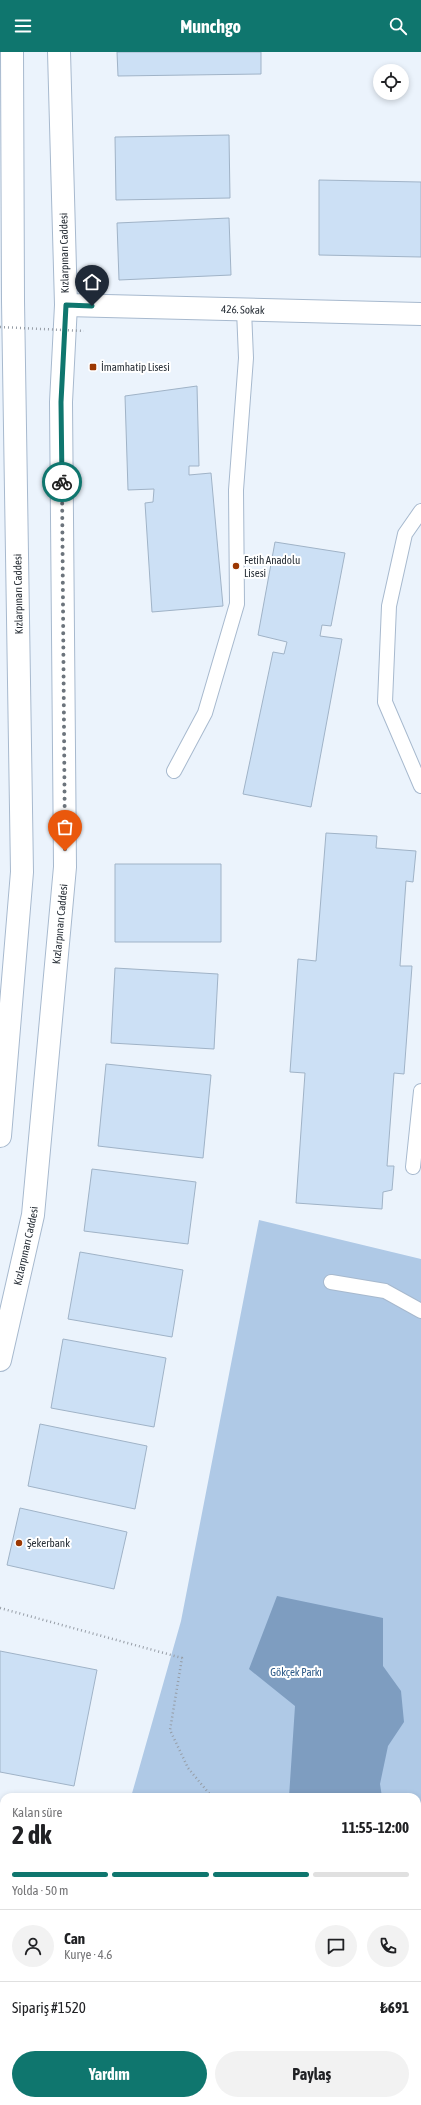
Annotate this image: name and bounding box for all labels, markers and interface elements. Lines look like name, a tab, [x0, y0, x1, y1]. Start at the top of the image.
icon: menu	[12, 15, 34, 37]
icon: search	[387, 15, 409, 37]
text: Munchgo	[180, 16, 241, 37]
map controls	[373, 64, 409, 100]
button: locate	[373, 64, 409, 100]
street label: Kızlarpınarı Caddesi	[57, 213, 71, 293]
pin	[75, 265, 109, 306]
icon: home	[81, 271, 103, 293]
street label: 426. Sokak	[221, 303, 265, 316]
place label: İmamhatip Lisesi	[101, 361, 170, 373]
marker: İmamhatip Lisesi	[88, 362, 98, 372]
courier	[42, 462, 82, 502]
icon: bike	[51, 471, 73, 493]
street label: Kızlarpınarı Caddesi	[11, 554, 25, 634]
place label: Fetih Anadolu Lisesi	[244, 554, 300, 579]
marker: Fetih Anadolu Lisesi	[231, 561, 241, 571]
pin	[48, 810, 82, 851]
icon: bag	[54, 816, 76, 838]
street label: Kızlarpınarı Caddesi	[50, 883, 69, 965]
street label: Kızlarpınarı Caddesi	[11, 1206, 40, 1287]
place label: Şekerbank	[27, 1537, 70, 1549]
marker: Şekerbank	[14, 1538, 24, 1548]
park label: Gökçek Parkı	[270, 1666, 322, 1678]
text: Kalan süre	[12, 1805, 62, 1820]
text: 11:55–12:00	[342, 1819, 409, 1836]
text: 2 dk	[12, 1820, 52, 1850]
text: Yolda · 50 m	[12, 1883, 68, 1898]
button: person	[12, 1925, 54, 1967]
button: chat	[315, 1925, 357, 1967]
button: phone	[367, 1925, 409, 1967]
text: Can	[64, 1930, 85, 1947]
text: Kurye · 4.6	[64, 1947, 112, 1962]
text: Sipariş #1520	[12, 1999, 86, 2016]
text: ₺691	[380, 1999, 409, 2016]
button: Yardım	[12, 2051, 207, 2097]
button: Paylaş	[215, 2051, 409, 2097]

